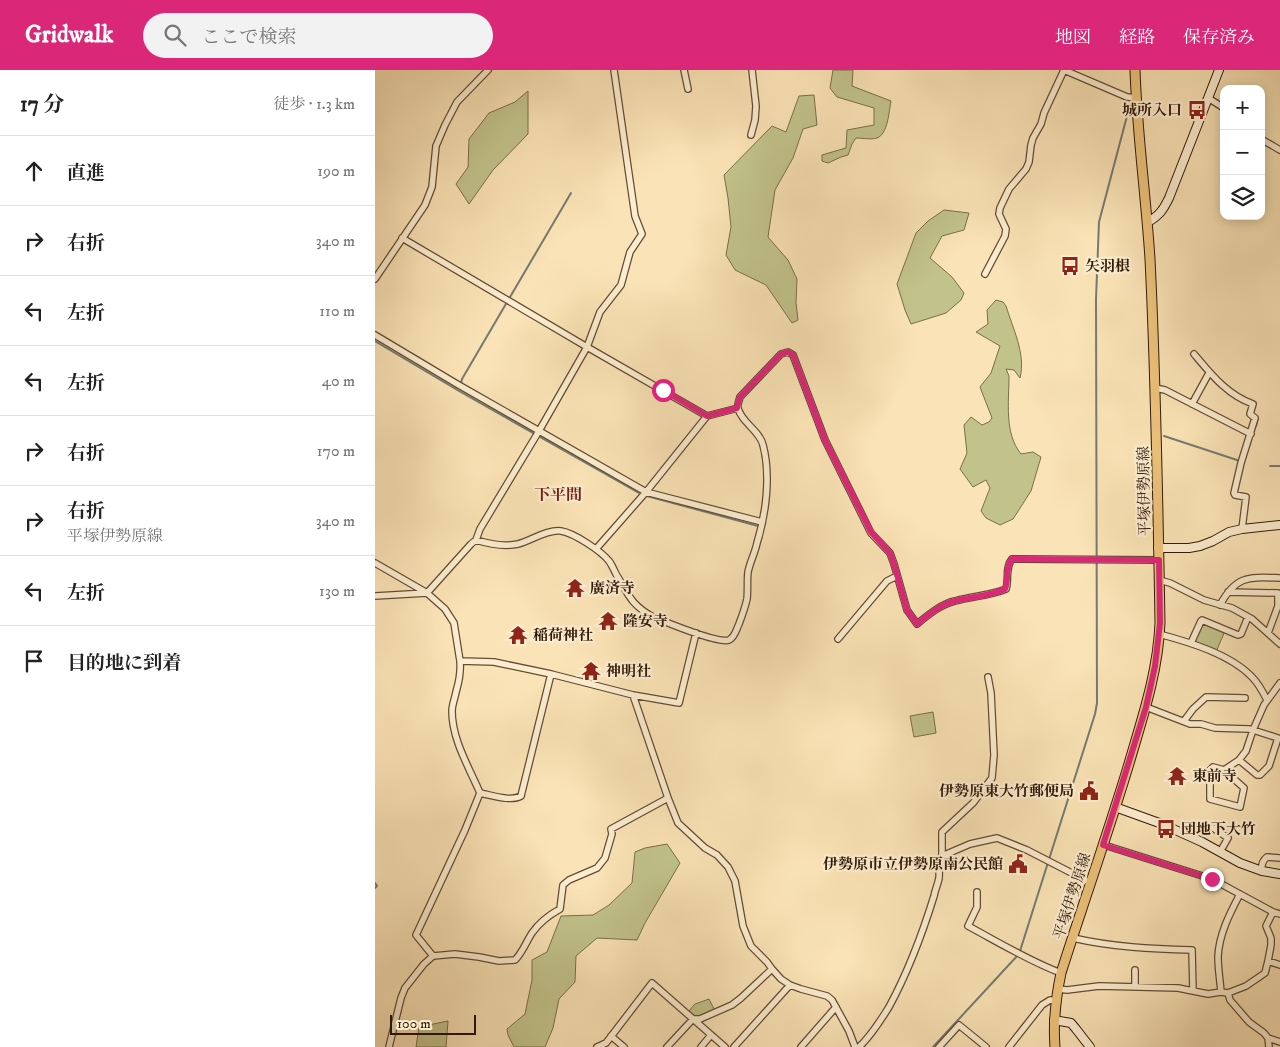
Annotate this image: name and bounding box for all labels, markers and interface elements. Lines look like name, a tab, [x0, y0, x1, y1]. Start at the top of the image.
search box	[143, 13, 493, 58]
text: Gridwalk	[25, 20, 113, 50]
icon: search	[161, 21, 189, 49]
text: ここで検索	[201, 26, 296, 49]
text: 地図	[1055, 27, 1091, 49]
text: 経路	[1119, 27, 1155, 49]
text: 保存済み	[1183, 27, 1255, 49]
map controls	[1220, 85, 1265, 220]
button: +	[1220, 85, 1265, 130]
text: 17 分	[20, 92, 64, 118]
text: 徒歩 · 1.3 km	[273, 94, 355, 114]
bus stop icon: 城所入口	[1186, 99, 1208, 121]
place label: 城所入口	[1122, 101, 1182, 120]
button: −	[1220, 130, 1265, 175]
icon: ahead	[20, 157, 48, 185]
text: 190 m	[317, 161, 355, 181]
text: 直進	[67, 162, 105, 185]
button: layers	[1220, 175, 1265, 220]
icon: right	[20, 227, 48, 255]
text: 340 m	[316, 231, 355, 251]
text: 右折	[67, 232, 105, 255]
bus stop icon: 矢羽根	[1059, 255, 1081, 277]
place label: 矢羽根	[1085, 257, 1130, 276]
icon: left	[20, 297, 48, 325]
text: 110 m	[319, 301, 355, 321]
text: 左折	[67, 302, 105, 325]
icon: left	[20, 367, 48, 395]
text: 40 m	[322, 371, 355, 391]
text: 左折	[67, 372, 105, 395]
route start	[652, 379, 675, 402]
icon: right	[20, 437, 48, 465]
text: 170 m	[317, 441, 355, 461]
text: 右折	[67, 442, 105, 465]
street label: 平塚伊勢原線	[1134, 446, 1155, 536]
district label: 下平間	[534, 485, 582, 505]
text: 右折	[67, 500, 105, 523]
icon: right	[20, 507, 48, 535]
text: 340 m	[316, 511, 355, 531]
text: 平塚伊勢原線	[67, 526, 163, 546]
icon: left	[20, 577, 48, 605]
temple icon: 廣済寺	[564, 577, 586, 599]
place label: 廣済寺	[590, 579, 635, 598]
text: 130 m	[319, 581, 355, 601]
text: 左折	[67, 582, 105, 605]
temple icon: 隆安寺	[597, 610, 619, 632]
place label: 隆安寺	[623, 612, 668, 631]
temple icon: 稲荷神社	[507, 624, 529, 646]
place label: 稲荷神社	[533, 626, 593, 645]
icon: arrive	[20, 647, 48, 675]
text: 目的地に到着	[67, 652, 181, 675]
temple icon: 神明社	[580, 660, 602, 682]
place label: 神明社	[606, 662, 651, 681]
temple icon: 東前寺	[1166, 765, 1188, 787]
place label: 東前寺	[1192, 767, 1237, 786]
public building icon: 伊勢原東大竹郵便局	[1078, 780, 1100, 802]
place label: 伊勢原東大竹郵便局	[939, 782, 1074, 801]
bus stop icon: 団地下大竹	[1155, 818, 1177, 840]
place label: 団地下大竹	[1181, 820, 1256, 839]
street label: 平塚伊勢原線	[1050, 850, 1095, 942]
public building icon: 伊勢原市立伊勢原南公民館	[1007, 853, 1029, 875]
place label: 伊勢原市立伊勢原南公民館	[823, 855, 1003, 874]
route end	[1201, 868, 1224, 891]
scale bar	[390, 1012, 476, 1035]
text: 100 m	[397, 1015, 431, 1033]

